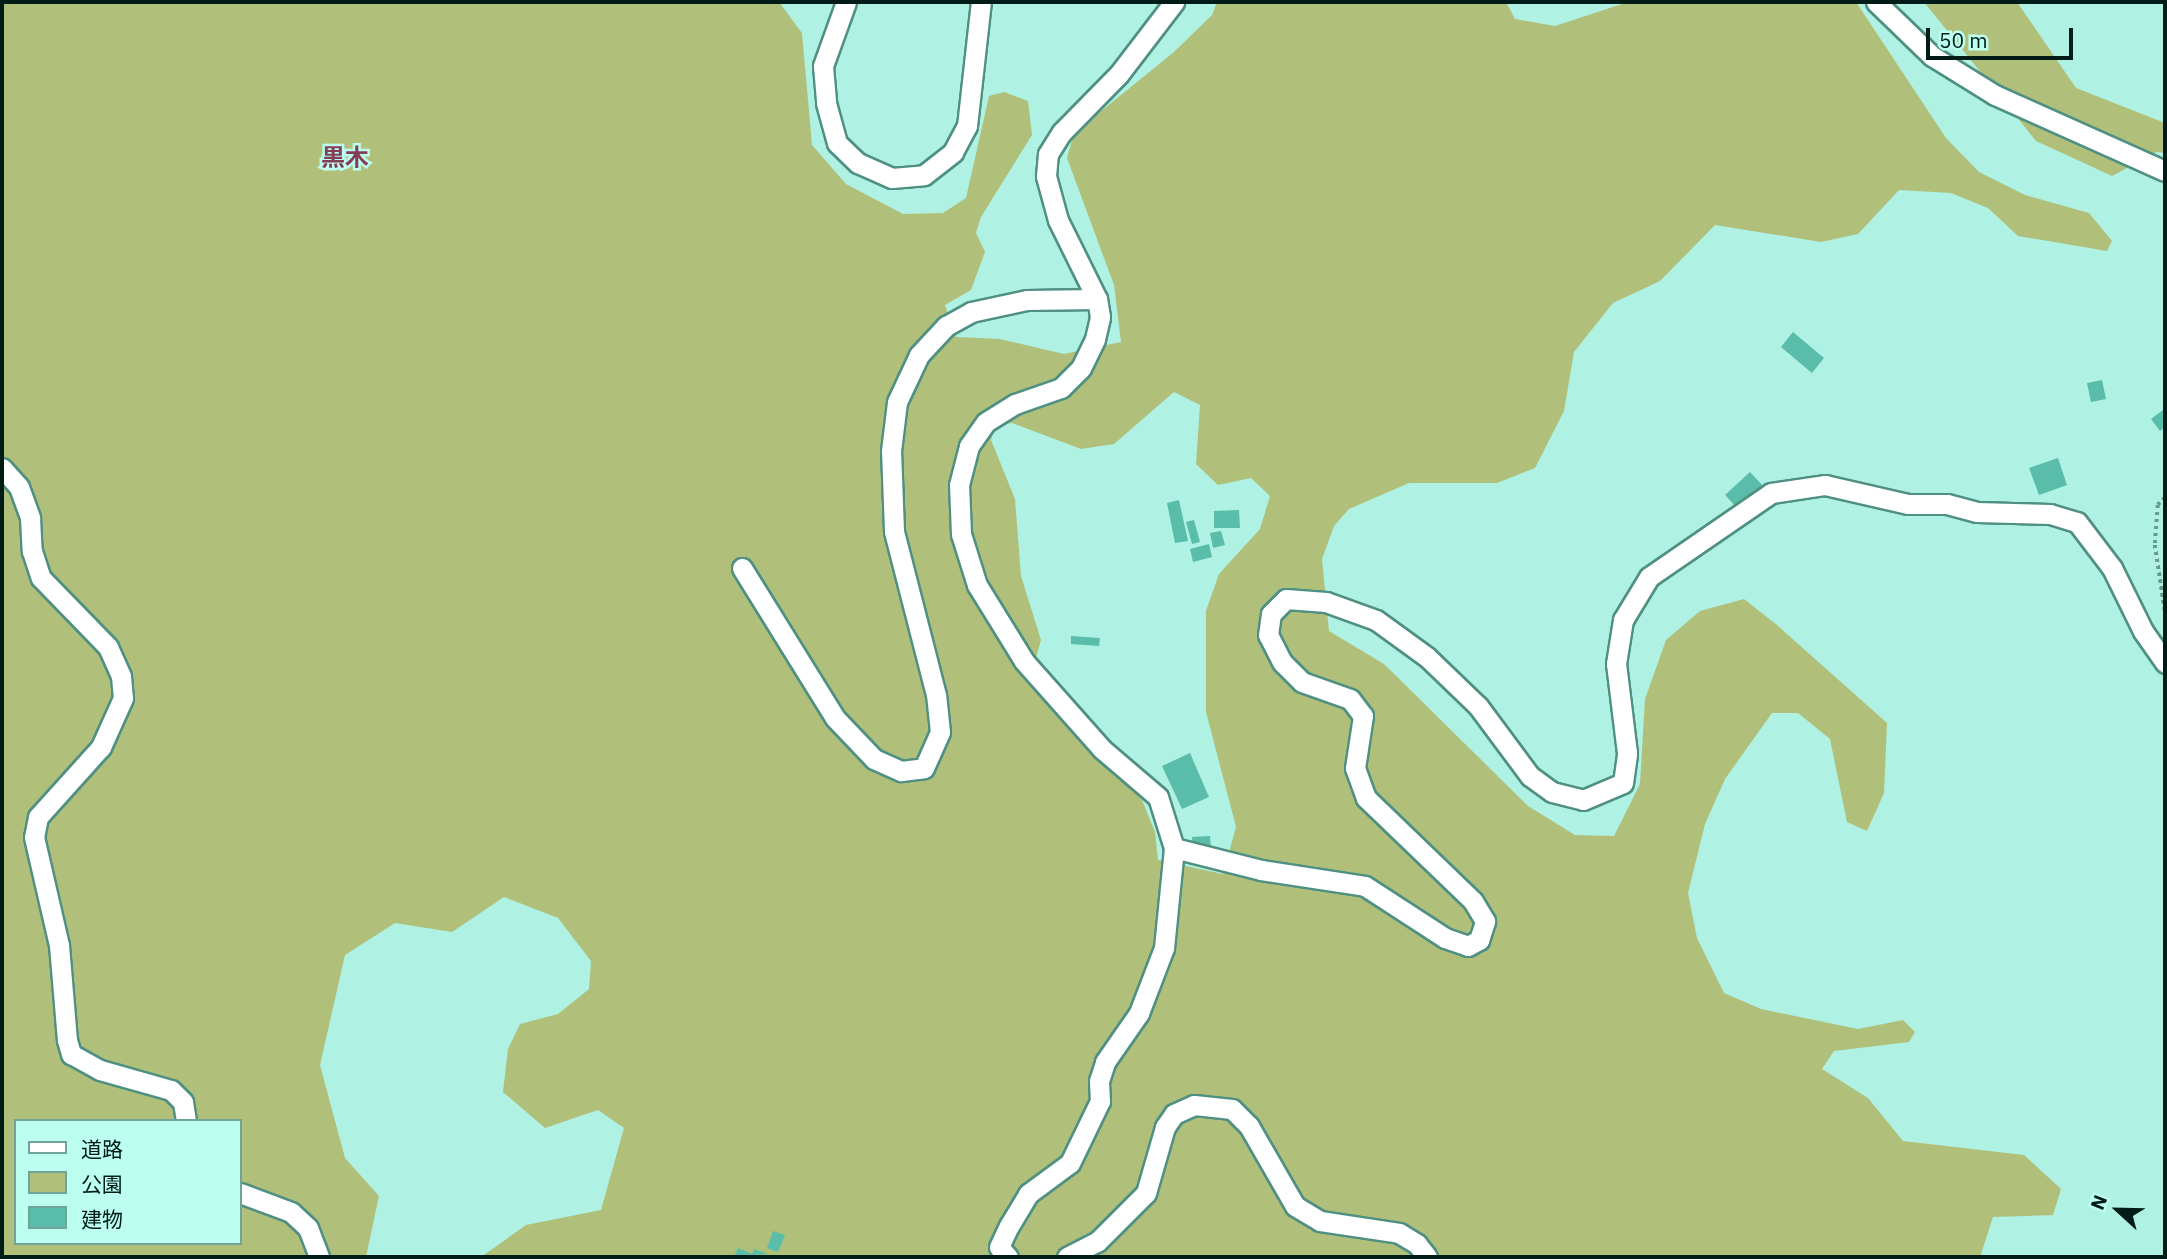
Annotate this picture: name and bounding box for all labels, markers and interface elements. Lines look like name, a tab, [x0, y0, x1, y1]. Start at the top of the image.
scale bar	[1929, 14, 2076, 58]
text: 50 m	[1939, 26, 1988, 54]
district label: 黒木	[321, 144, 369, 172]
legend	[14, 1119, 242, 1245]
text: 道路	[81, 1135, 123, 1163]
text: 公園	[81, 1170, 123, 1198]
north arrow	[2083, 1175, 2153, 1245]
text: N	[2085, 1191, 2112, 1213]
text: 建物	[81, 1205, 123, 1233]

